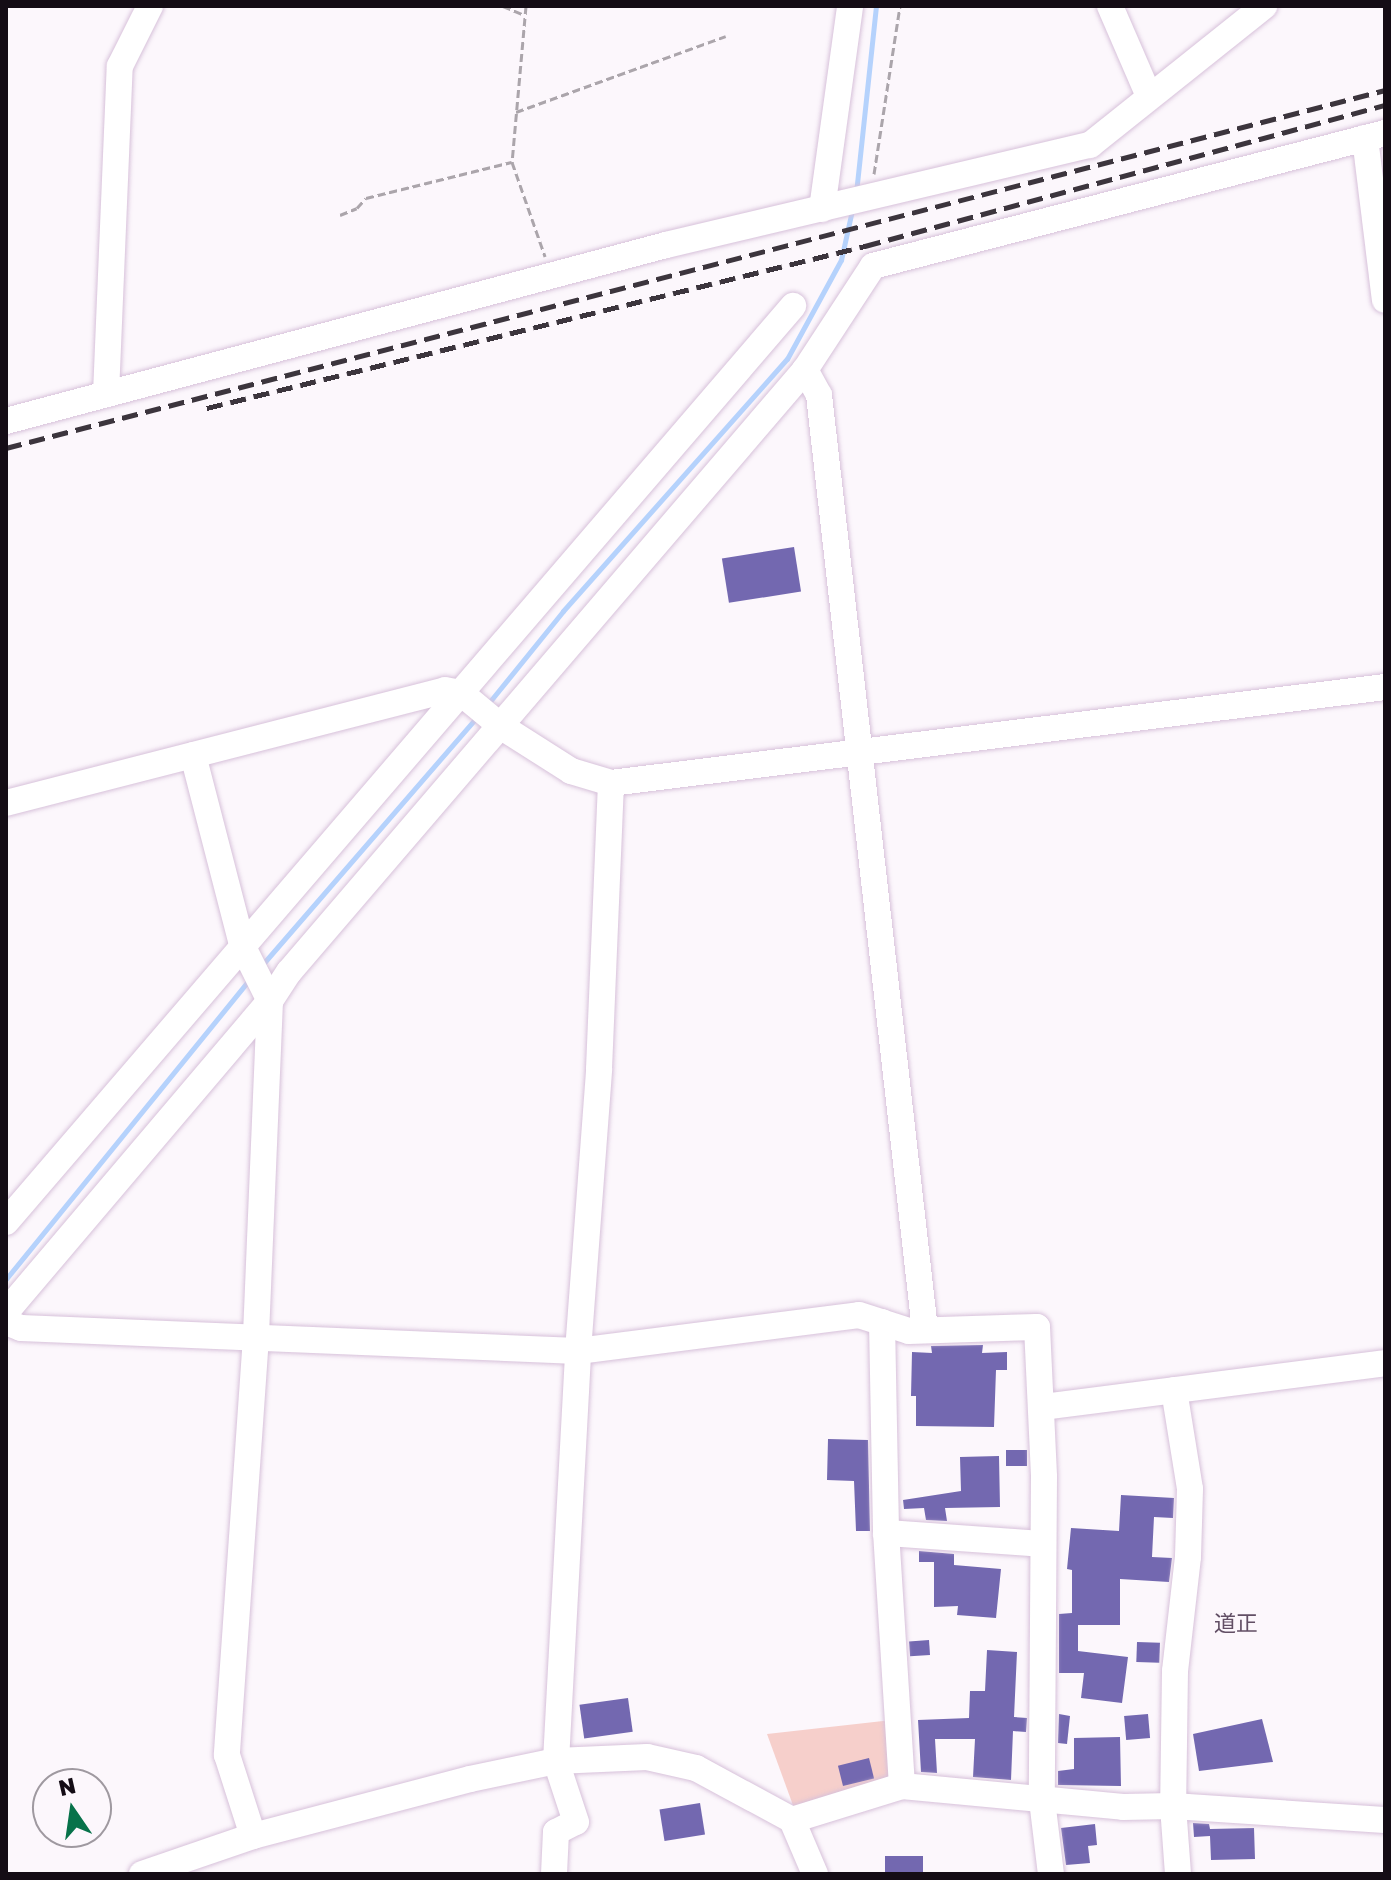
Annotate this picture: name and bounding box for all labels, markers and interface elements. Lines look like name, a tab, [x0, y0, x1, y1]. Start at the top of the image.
district label: 道正	[1214, 1610, 1258, 1636]
north arrow	[32, 1768, 112, 1848]
text: N	[56, 1771, 78, 1801]

